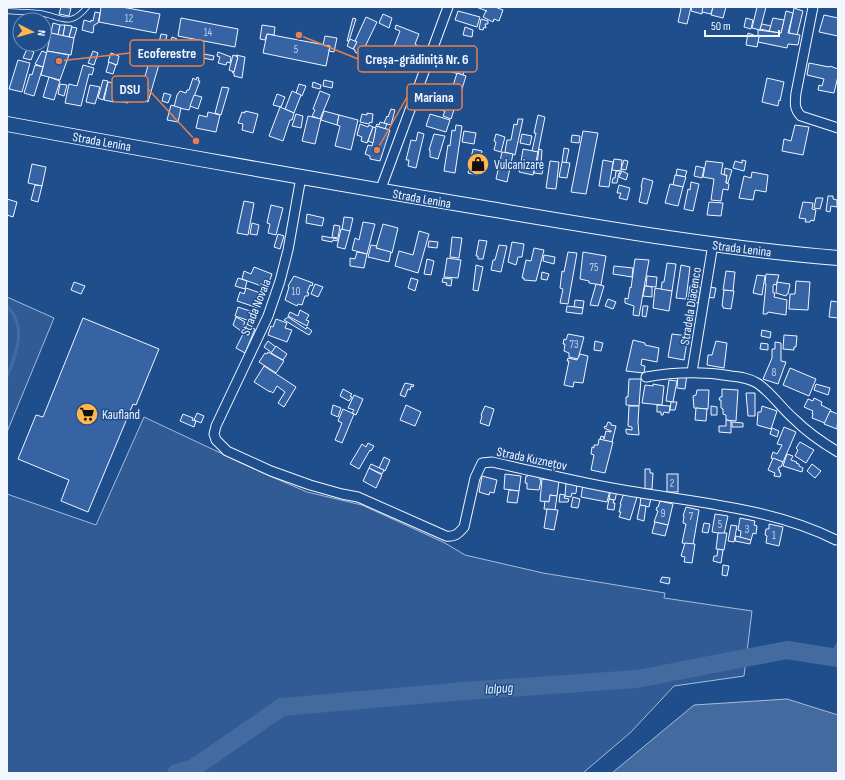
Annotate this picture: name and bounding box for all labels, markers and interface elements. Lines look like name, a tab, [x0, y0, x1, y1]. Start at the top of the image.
north arrow	[12, 12, 52, 52]
house number: 12	[125, 12, 134, 25]
scale bar	[705, 12, 779, 38]
text: 50 m	[711, 19, 731, 34]
house number: 14	[204, 26, 213, 39]
text: N	[35, 29, 48, 37]
callout: Ecoferestre	[130, 40, 204, 66]
house number: 5	[294, 43, 298, 56]
text: Ecoferestre	[138, 45, 196, 62]
callout: Creșa-grădiniță Nr. 6	[358, 46, 477, 72]
text: Creșa-grădiniță Nr. 6	[365, 51, 469, 68]
callout: DSU	[112, 76, 148, 102]
text: DSU	[120, 81, 140, 98]
callout: Mariana	[407, 84, 462, 110]
text: Mariana	[414, 89, 454, 106]
street label: Strada Lenina	[71, 129, 132, 155]
shop icon: Vulcanizare	[465, 151, 491, 177]
place label: Vulcanizare	[494, 157, 544, 173]
street label: Strada Lenina	[391, 186, 452, 212]
street label: Strada Lenina	[712, 237, 772, 261]
house number: 75	[590, 261, 598, 274]
street label: Stradela Diacenco	[677, 266, 705, 346]
street label: Strada Novaia	[237, 277, 275, 338]
house number: 10	[292, 285, 300, 298]
house number: 73	[569, 338, 579, 351]
house number: 8	[772, 366, 777, 379]
supermarket icon: Kaufland	[74, 401, 100, 427]
place label: Kaufland	[102, 407, 140, 423]
street label: Strada Kuznețov	[495, 444, 568, 474]
house number: 2	[670, 477, 675, 490]
house number: 9	[661, 507, 666, 520]
house number: 7	[689, 510, 694, 523]
house number: 5	[718, 518, 722, 531]
house number: 3	[745, 523, 750, 536]
house number: 1	[772, 529, 776, 542]
water label: Ialpug	[484, 679, 514, 698]

